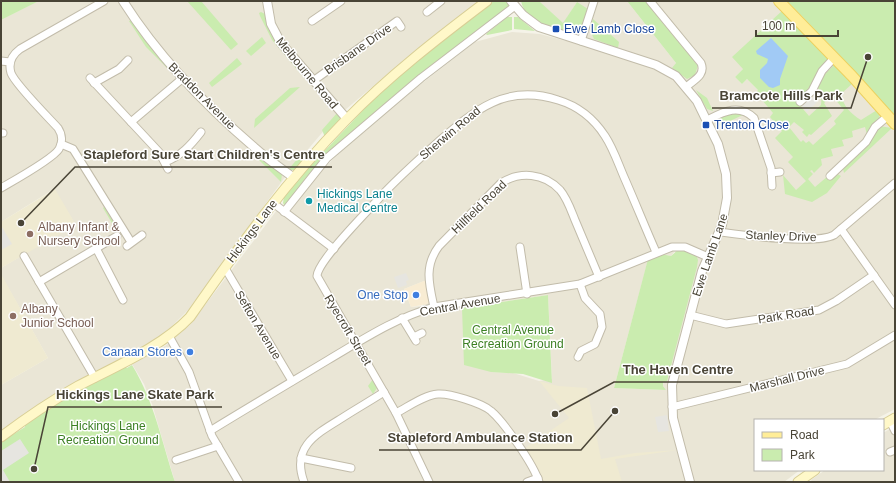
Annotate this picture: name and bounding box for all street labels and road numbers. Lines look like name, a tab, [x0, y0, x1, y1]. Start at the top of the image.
street label: Brisbane Drive	[322, 21, 395, 77]
street label: Melbourne Road	[273, 35, 341, 111]
street label: Braddon Avenue	[166, 60, 238, 132]
street label: Sherwin Road	[417, 103, 483, 163]
street label: Hillfield Road	[449, 177, 509, 237]
street label: Hickings Lane	[224, 196, 280, 265]
street label: Ewe Lamb Lane	[689, 211, 731, 298]
street label: Stanley Drive	[745, 228, 817, 244]
street label: Sefton Avenue	[232, 288, 284, 362]
street label: Central Avenue	[418, 291, 502, 319]
street label: Ryecroft Street	[321, 292, 375, 368]
street label: Park Road	[757, 304, 815, 326]
street label: Marshall Drive	[748, 363, 826, 395]

